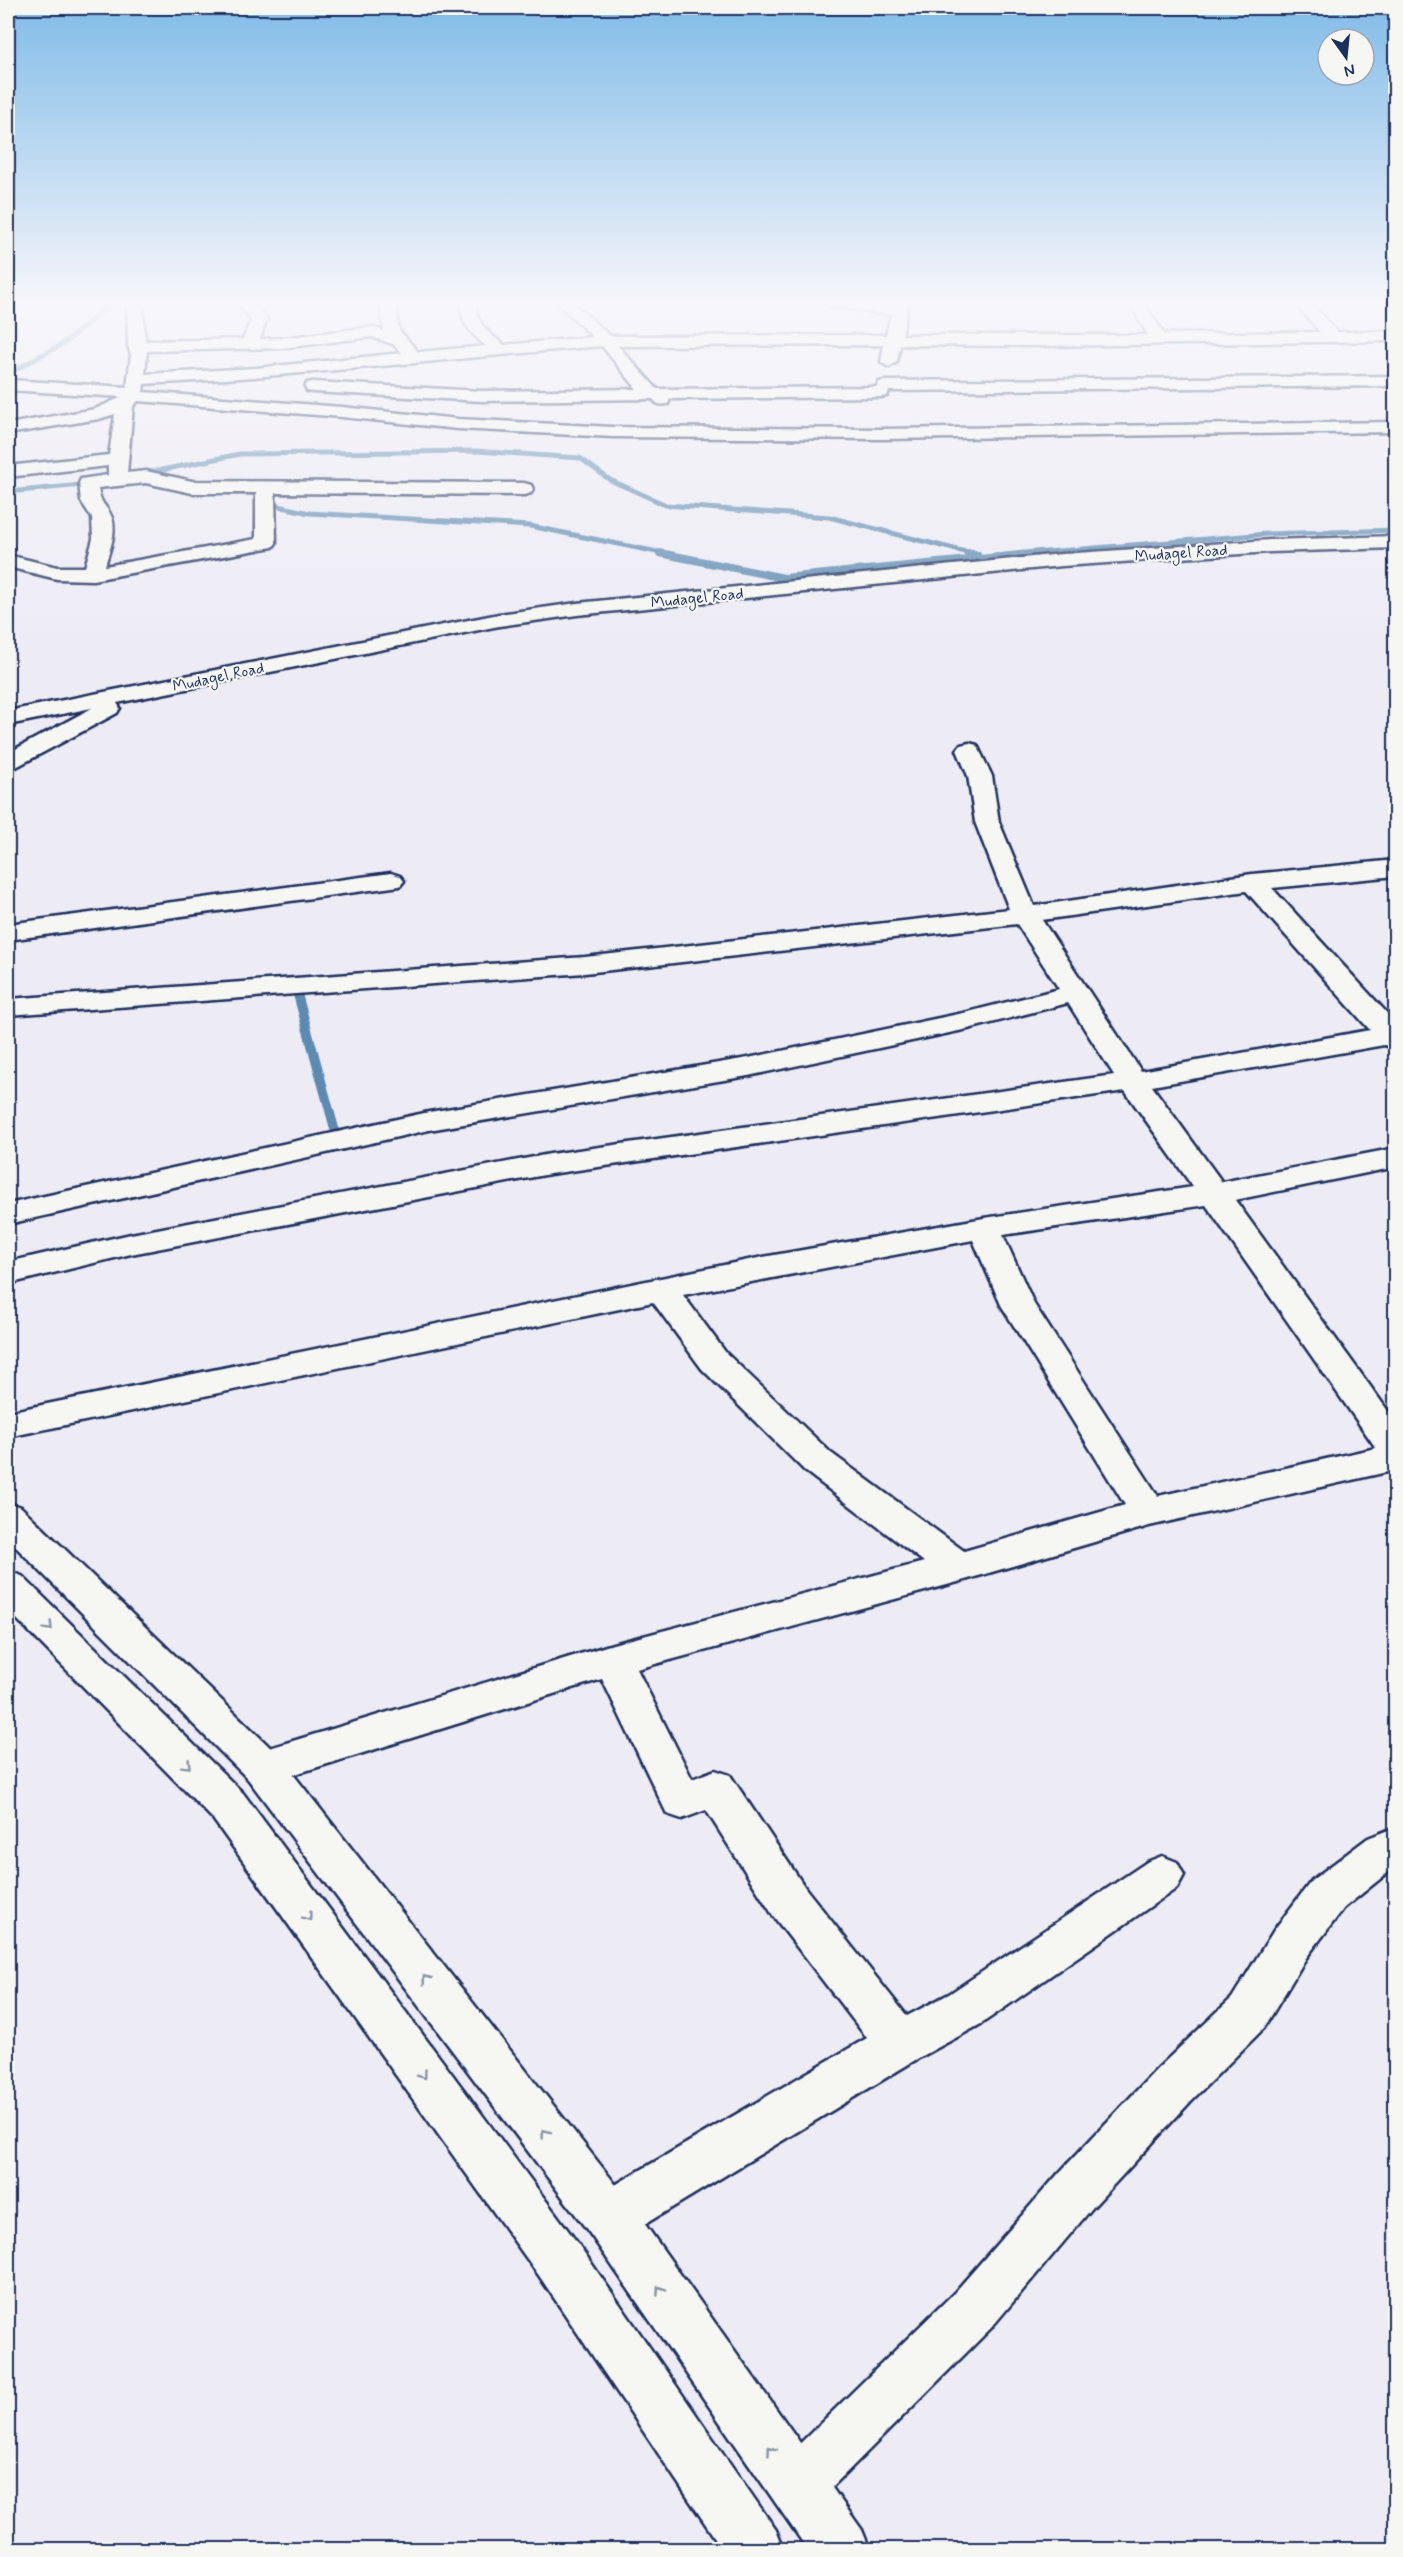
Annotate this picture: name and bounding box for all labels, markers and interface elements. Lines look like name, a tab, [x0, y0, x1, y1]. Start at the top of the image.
north arrow	[1316, 27, 1376, 87]
text: N	[1342, 59, 1357, 82]
street label: Mudagel Road	[1134, 540, 1228, 568]
street label: Mudagel Road	[650, 583, 745, 615]
street label: Mudagel Road	[171, 658, 266, 698]
one-way arrow	[42, 1621, 53, 1631]
one-way arrow	[180, 1759, 191, 1769]
one-way arrow	[301, 1911, 312, 1922]
one-way arrow	[422, 1974, 433, 1985]
one-way arrow	[415, 2069, 426, 2080]
one-way arrow	[541, 2129, 552, 2140]
one-way arrow	[656, 2286, 667, 2297]
one-way arrow	[767, 2446, 778, 2457]

